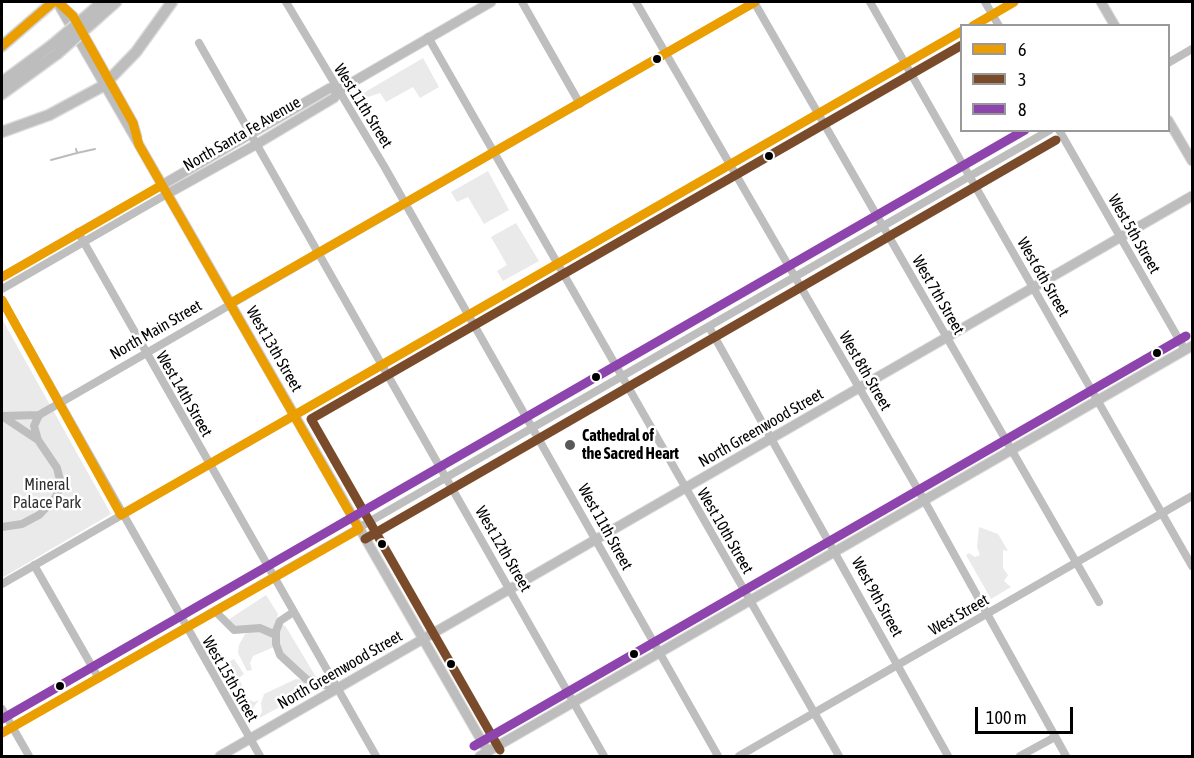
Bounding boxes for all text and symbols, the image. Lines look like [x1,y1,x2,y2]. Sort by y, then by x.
legend [960,24,1170,132]
text: 6 [1018,39,1026,60]
unlabelled marker [651,53,663,65]
street label: West 11th Street [330,60,396,152]
text: 3 [1018,69,1026,90]
street label: North Santa Fe Avenue [180,93,304,175]
text: 8 [1018,99,1026,120]
unlabelled marker [763,150,775,162]
street label: West 5th Street [1104,191,1164,277]
street label: West 6th Street [1013,234,1073,320]
street label: West 7th Street [908,252,968,338]
street label: North Main Street [107,296,205,364]
street label: West 13th Street [242,303,306,395]
street label: West 8th Street [835,328,895,414]
unlabelled marker [1151,347,1163,359]
street label: West 14th Street [152,348,216,440]
unlabelled marker [590,371,602,383]
street label: North Greenwood Street [695,384,827,472]
place label: Cathedral of the Sacred Heart [582,426,679,464]
marker: Cathedral of the Sacred Heart [563,438,577,452]
park label: Mineral Palace Park [13,475,81,513]
street label: West 11th Street [573,481,637,573]
street label: West 10th Street [693,485,757,577]
street label: West 12th Street [471,503,535,595]
unlabelled marker [376,538,388,550]
street label: West 9th Street [847,554,907,640]
street label: West Street [926,590,992,640]
street label: North Greenwood Street [274,626,406,714]
street label: West 15th Street [198,633,262,725]
unlabelled marker [628,648,640,660]
unlabelled marker [445,658,457,670]
unlabelled marker [54,680,66,692]
scale bar [978,695,1076,733]
text: 100 m [986,707,1027,728]

